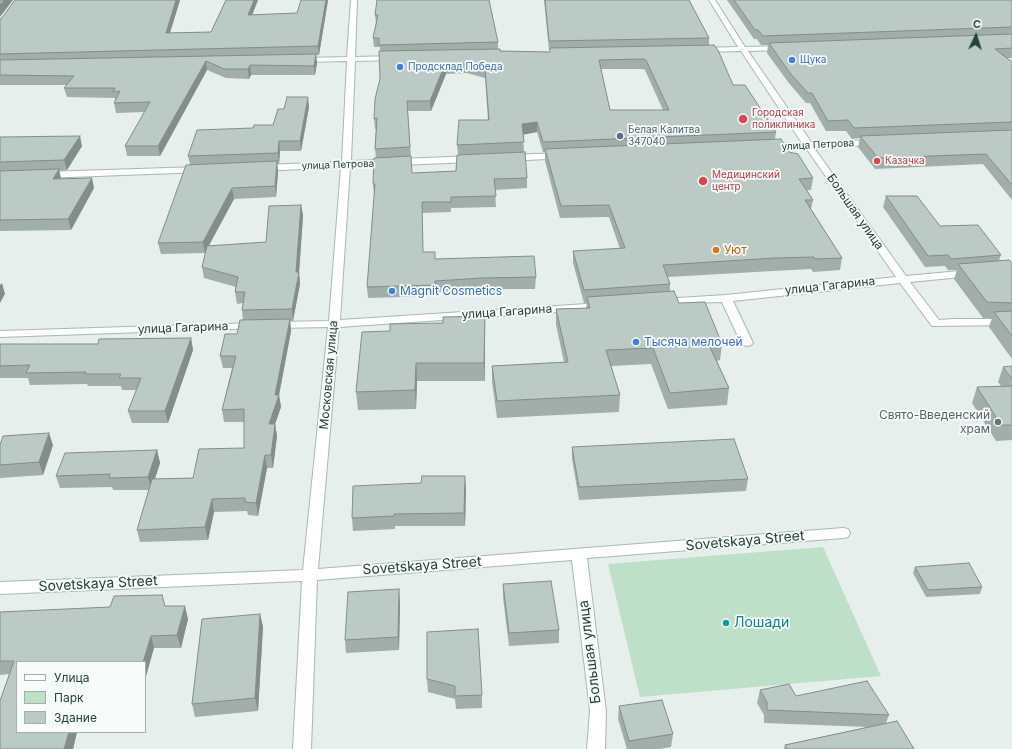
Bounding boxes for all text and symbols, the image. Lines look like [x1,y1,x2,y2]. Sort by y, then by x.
north arrow [956,16,996,56]
text: С [972,17,981,31]
place label: Щука [800,54,826,66]
marker: Щука [787,55,797,65]
place label: Продсклад Победа [408,61,502,73]
marker: Продсклад Победа [395,62,405,72]
place label: Городская поликлиника [752,107,815,130]
marker: Городская поликлиника [737,113,749,125]
place label: Белая Калитва 347040 [628,124,700,148]
marker: Белая Калитва 347040 [615,131,625,141]
street label: улица Петрова [781,137,855,153]
place label: Казачка [885,155,925,167]
marker: Казачка [872,156,882,166]
street label: улица Петрова [301,158,375,172]
place label: Медицинский центр [712,169,780,192]
street label: Большая улица [823,171,887,253]
marker: Медицинский центр [697,175,709,187]
place label: Уют [724,243,747,257]
marker: Уют [711,245,721,255]
street label: улица Гагарина [784,274,876,298]
place label: Magnit Cosmetics [400,284,502,298]
marker: Magnit Cosmetics [387,286,397,296]
street label: улица Гагарина [461,302,553,322]
street label: улица Гагарина [138,319,228,337]
street label: Московская улица [317,320,341,430]
place label: Тысяча мелочей [644,335,743,349]
marker: Тысяча мелочей [631,337,641,347]
place label: Свято-Введенский храм [879,408,990,436]
marker: Свято-Введенский храм [993,417,1003,427]
street label: Sovetskaya Street [685,527,805,555]
street label: Sovetskaya Street [362,553,482,579]
street label: Sovetskaya Street [38,572,158,596]
street label: Большая улица [575,599,605,705]
place label: Лошади [734,615,789,631]
marker: Лошади [721,618,731,628]
legend [16,661,146,733]
text: Улица [54,670,89,685]
text: Парк [54,690,84,705]
text: Здание [54,710,97,725]

